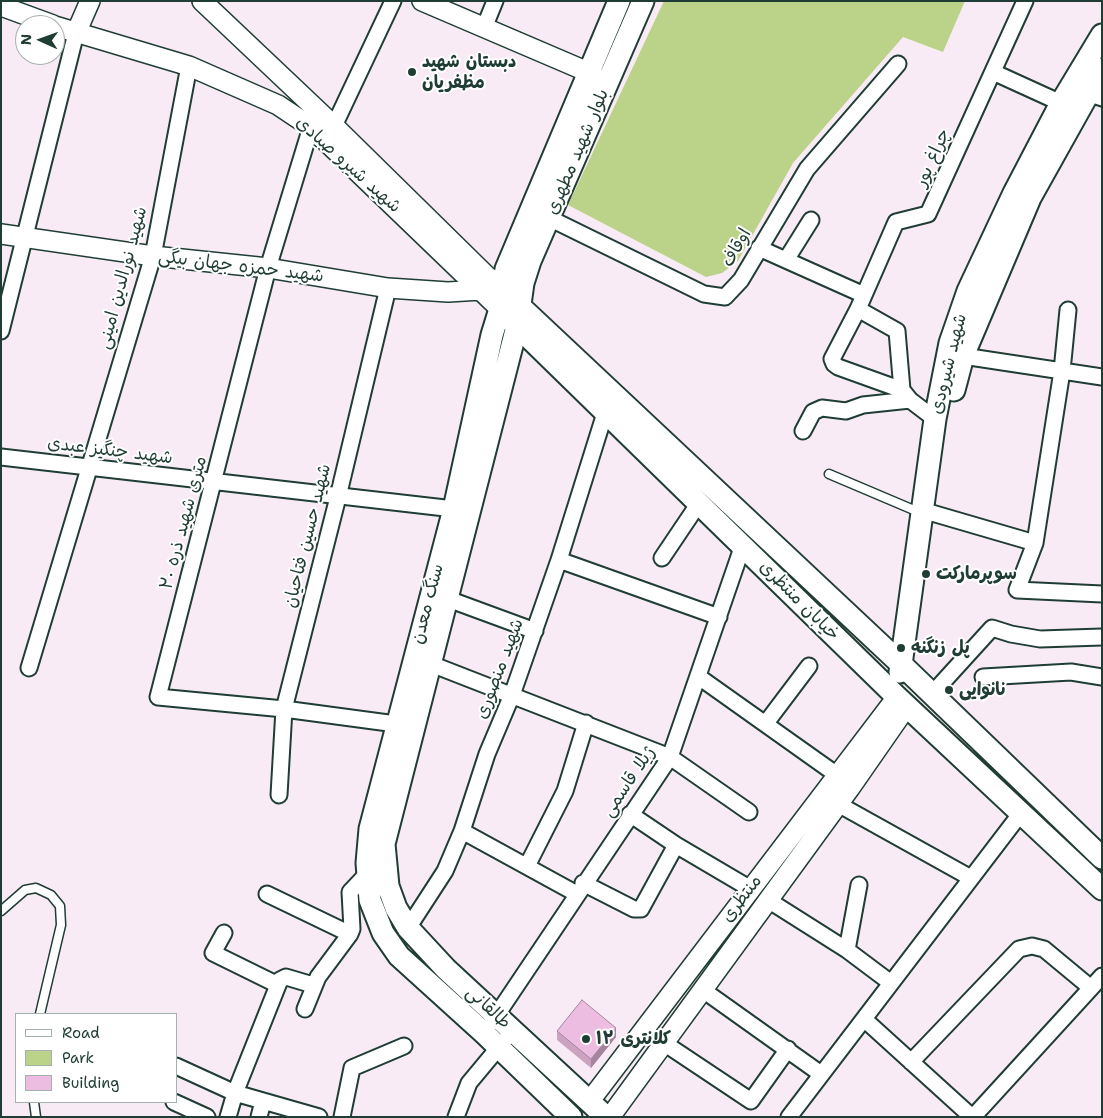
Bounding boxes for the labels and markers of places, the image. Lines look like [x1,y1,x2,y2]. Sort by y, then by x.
place label: دبستان شهید مظفریان [422,51,516,94]
marker: دبستان شهید مظفریان [406,66,418,78]
place label: سوپرمارکت [936,563,1017,585]
marker: سوپرمارکت [920,568,932,580]
place label: پل زنگنه [911,637,970,659]
marker: پل زنگنه [895,642,907,654]
place label: نانوایی [959,679,1007,701]
marker: نانوایی [943,684,955,696]
place label: کلانتری ۱۲ [596,1028,671,1050]
marker: کلانتری ۱۲ [580,1033,592,1045]

